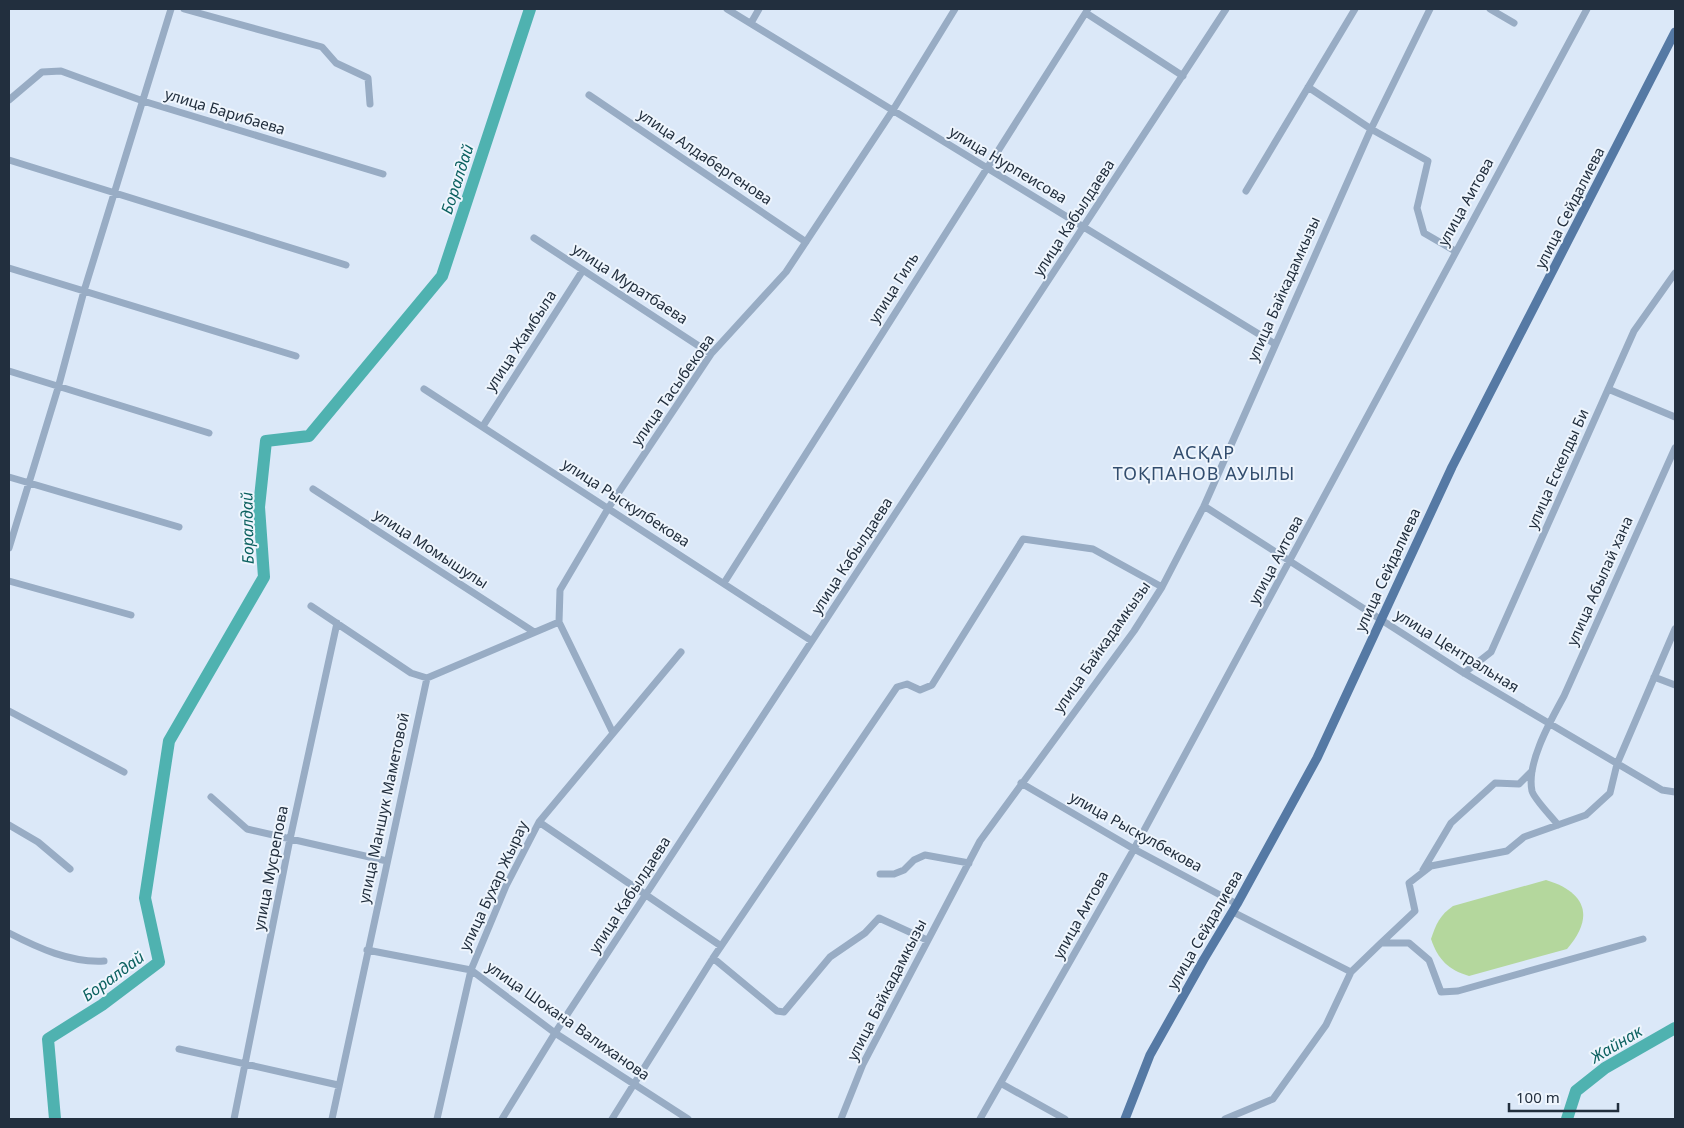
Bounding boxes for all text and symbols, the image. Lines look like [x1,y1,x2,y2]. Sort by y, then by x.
street label: улица Барибаева [163,83,288,139]
street label: улица Алдабергенова [634,104,777,209]
street label: улица Нурпеисова [946,121,1071,207]
water label: Боралдай [435,141,479,217]
street label: улица Сейдалиева [1530,143,1608,272]
street label: улица Аитова [1433,154,1498,249]
street label: улица Кабылдаева [1028,155,1118,280]
street label: улица Байкадамкызы [1242,213,1324,364]
street label: улица Муратбаева [569,238,692,328]
street label: улица Гиль [863,248,923,327]
street label: улица Жамбыла [480,286,560,395]
street label: улица Тасыбекова [626,330,718,449]
street label: улица Ескелды Би [1522,405,1593,532]
district label: АСҚАР ТОҚПАНОВ АУЫЛЫ [1113,440,1295,485]
street label: улица Рыскулбекова [559,453,694,551]
water label: Боралдай [235,492,259,564]
street label: улица Кабылдаева [806,493,896,618]
street label: улица Момышулы [371,504,492,593]
street label: улица Сейдалиева [1350,505,1425,635]
street label: улица Аитова [1243,512,1307,607]
street label: улица Абылай хана [1561,513,1637,649]
street label: улица Байкадамкызы [1048,577,1154,716]
street label: улица Центральная [1392,604,1523,696]
street label: улица Маншук Маметовой [353,711,413,905]
street label: улица Рыскулбекова [1067,786,1206,876]
street label: улица Мусрепова [248,804,292,932]
street label: улица Бухар Жырау [454,817,532,954]
street label: улица Кабылдаева [584,832,674,957]
street label: улица Сейдалиева [1162,866,1246,993]
street label: улица Аитова [1048,867,1113,962]
street label: улица Байкадамкызы [842,915,931,1064]
water label: Боралдай [77,946,149,1006]
street label: улица Шокана Валиханова [483,956,654,1084]
water label: Жайнак [1585,1019,1647,1069]
scale bar [1509,1080,1618,1112]
text: 100 m [1516,1087,1560,1107]

